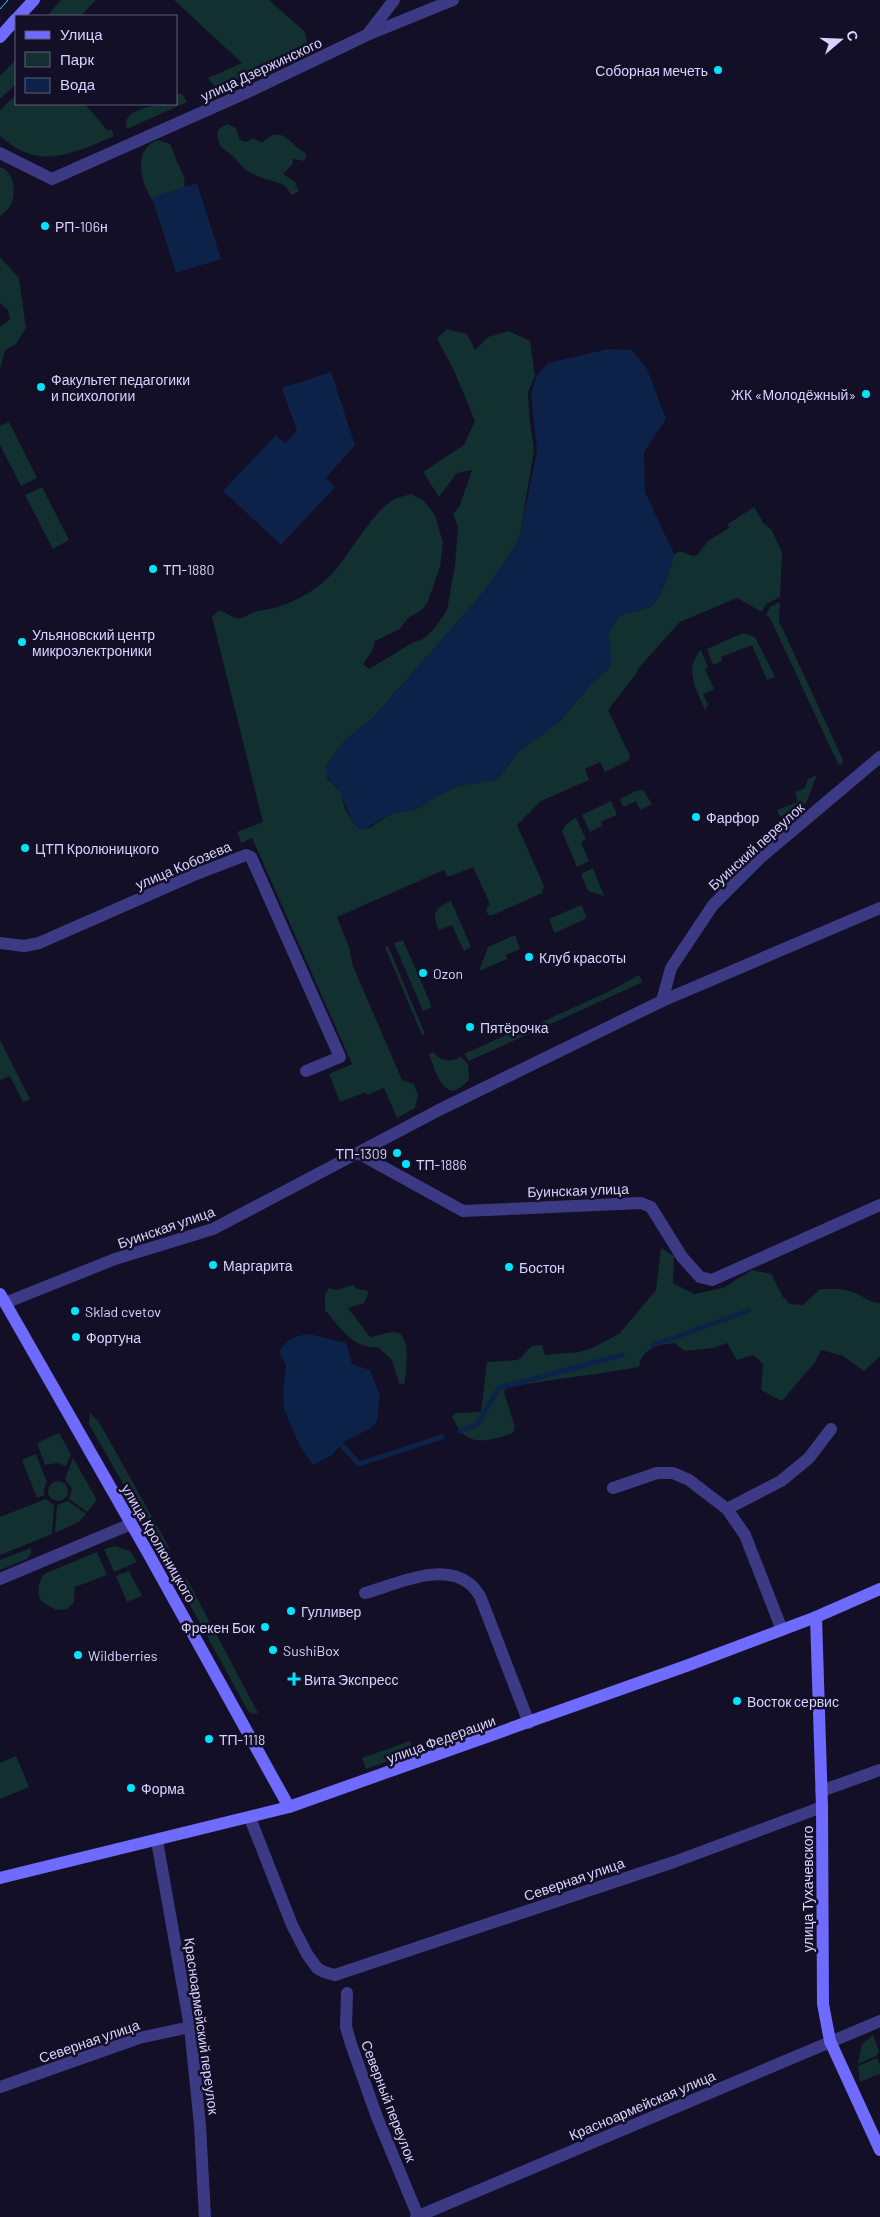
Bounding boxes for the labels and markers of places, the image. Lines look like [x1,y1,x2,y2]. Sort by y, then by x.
place label: Соборная мечеть [595,62,708,79]
marker: Соборная мечеть [712,64,724,76]
place label: РП-106н [55,218,108,235]
marker: РП-106н [39,220,51,232]
place label: Факультет педагогики и психологии [51,371,190,404]
marker: Факультет педагогики и психологии [35,381,47,393]
place label: ЖК «Молодёжный» [731,386,856,403]
marker: ЖК «Молодёжный» [860,388,872,400]
place label: ТП-1880 [163,561,215,578]
marker: ТП-1880 [147,563,159,575]
place label: Ульяновский центр микроэлектроники [32,626,155,659]
marker: Ульяновский центр микроэлектроники [16,636,28,648]
place label: Фарфор [706,809,760,826]
marker: Фарфор [690,811,702,823]
place label: ЦТП Кролюницкого [35,840,159,857]
marker: ЦТП Кролюницкого [19,842,31,854]
place label: Клуб красоты [539,949,626,966]
marker: Клуб красоты [523,951,535,963]
place label: Ozon [433,965,463,982]
marker: Ozon [417,967,429,979]
place label: Пятёрочка [480,1019,549,1036]
marker: Пятёрочка [464,1021,476,1033]
place label: ТП-1309 [336,1145,387,1162]
marker: ТП-1309 [391,1147,403,1159]
place label: ТП-1886 [416,1156,467,1173]
marker: ТП-1886 [400,1158,412,1170]
place label: Маргарита [223,1257,293,1274]
marker: Маргарита [207,1259,219,1271]
place label: Бостон [519,1259,565,1276]
marker: Бостон [503,1261,515,1273]
place label: Sklad cvetov [85,1303,161,1320]
marker: Sklad cvetov [69,1305,81,1317]
place label: Фортуна [86,1329,141,1346]
marker: Фортуна [70,1331,82,1343]
place label: Гулливер [301,1603,362,1620]
marker: Гулливер [285,1605,297,1617]
place label: Фрекен Бок [181,1619,256,1636]
marker: Фрекен Бок [259,1621,271,1633]
place label: SushiBox [283,1642,340,1659]
marker: SushiBox [267,1644,279,1656]
place label: Wildberries [88,1647,158,1664]
marker: Wildberries [72,1649,84,1661]
place label: Вита Экспресс [304,1671,399,1688]
marker: Вита Экспресс [288,1673,300,1685]
place label: Восток сервис [747,1693,839,1710]
marker: Восток сервис [731,1695,743,1707]
place label: ТП-1118 [219,1731,265,1748]
marker: ТП-1118 [203,1733,215,1745]
place label: Форма [141,1780,185,1797]
marker: Форма [125,1782,137,1794]

